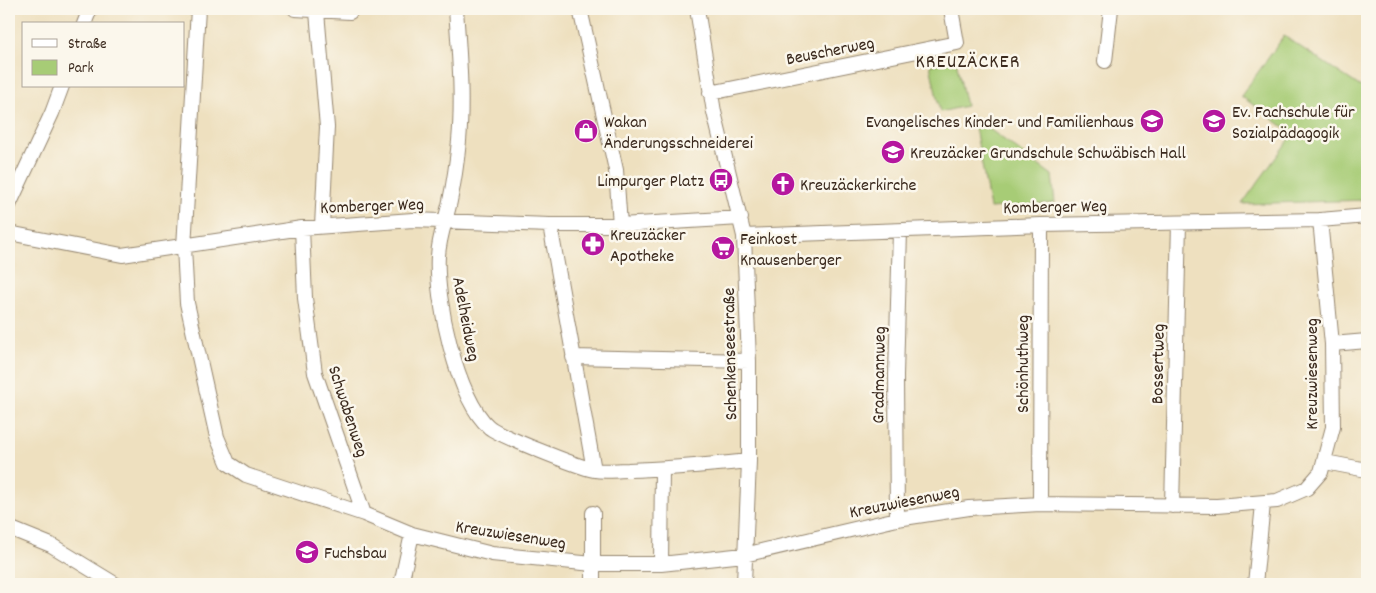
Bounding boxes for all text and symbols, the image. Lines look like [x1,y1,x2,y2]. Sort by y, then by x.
legend [22,22,185,88]
street label: Beuscherweg [784,32,877,73]
text: Straße [68,34,107,56]
district label: KREUZÄCKER [916,49,1020,77]
text: Park [68,58,94,80]
place label: Ev. Fachschule für Sozialpädagogik [1232,101,1355,147]
school or university icon: Evangelisches Kinder- und Familienhaus [1139,108,1165,134]
school or university icon: Ev. Fachschule für Sozialpädagogik [1201,108,1227,134]
place label: Wakan Änderungsschneiderei [604,111,753,157]
place label: Evangelisches Kinder- und Familienhaus [866,111,1134,136]
shop icon: Wakan Änderungsschneiderei [573,118,599,144]
school or university icon: Kreuzäcker Grundschule Schwäbisch Hall [880,139,906,165]
place label: Kreuzäcker Grundschule Schwäbisch Hall [910,142,1186,167]
bus stop icon: Limpurger Platz [708,167,734,193]
place label: Limpurger Platz [597,170,704,195]
church icon: Kreuzäckerkirche [770,171,796,197]
place label: Kreuzäckerkirche [800,174,917,199]
street label: Komberger Weg [320,193,425,222]
street label: Komberger Weg [1003,195,1107,222]
place label: Kreuzäcker Apotheke [610,224,686,270]
place label: Feinkost Knausenberger [740,228,842,274]
pharmacy icon: Kreuzäcker Apotheke [580,231,606,257]
supermarket icon: Feinkost Knausenberger [710,235,736,261]
street label: Adelheidweg [444,275,485,364]
street label: Schenkenseestraße [718,287,745,420]
street label: Schönhuthweg [1012,315,1037,413]
street label: Kreuzwiesenweg [1301,318,1326,430]
street label: Bossertweg [1146,324,1173,404]
street label: Gradmannweg [867,326,894,424]
street label: Schwabenweg [320,363,373,461]
street label: Kreuzwiesenweg [847,481,962,526]
street label: Kreuzwiesenweg [454,515,568,558]
school or university icon: Fuchsbau [294,539,320,565]
place label: Fuchsbau [324,542,387,567]

